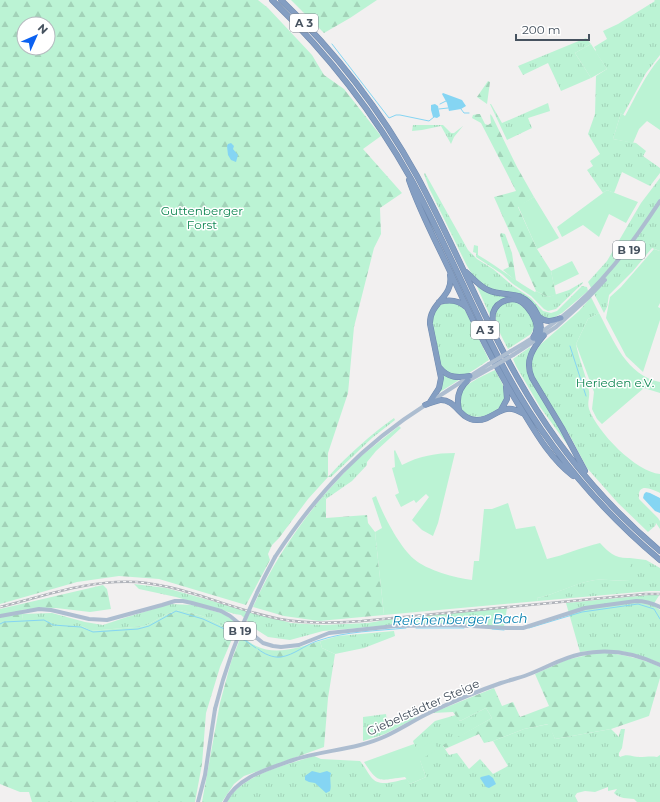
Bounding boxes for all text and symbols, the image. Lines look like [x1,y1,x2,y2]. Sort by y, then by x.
road number: A 3 [290,14,318,32]
north arrow [16,16,56,56]
scale bar [516,16,589,42]
text: N [35,21,51,37]
text: 200 m [522,22,561,37]
park label: Guttenberger Forst [161,203,243,232]
road number: B 19 [613,241,645,259]
road number: A 3 [471,321,499,339]
park label: Herieden e.V. [576,375,654,390]
water label: Reichenberger Bach [392,610,528,628]
road number: B 19 [224,622,256,640]
street label: Giebelstädter Steige [364,675,482,739]

